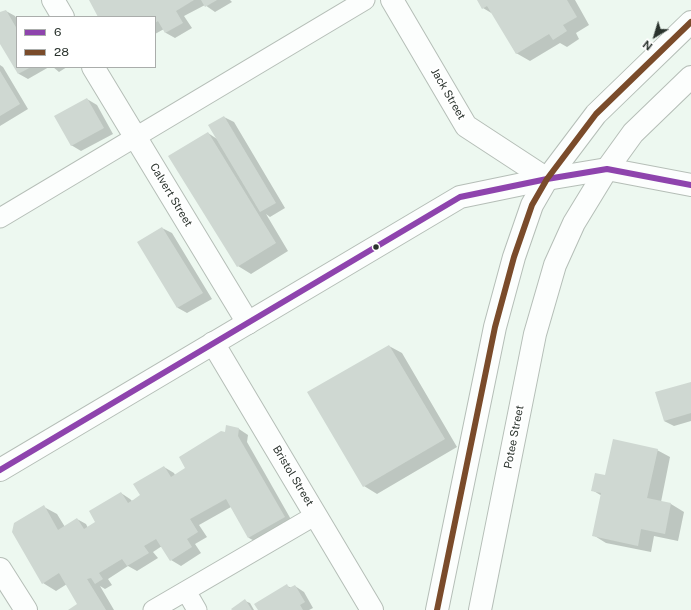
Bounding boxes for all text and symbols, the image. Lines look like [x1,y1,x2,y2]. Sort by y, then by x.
legend [16,16,156,68]
north arrow [635,16,675,56]
text: 6 [54,25,61,39]
text: N [641,38,655,53]
text: 28 [54,45,69,59]
street label: Jack Street [428,66,468,122]
street label: Calvert Street [147,161,195,229]
unlabelled marker [371,242,381,252]
street label: Potee Street [501,404,527,470]
street label: Bristol Street [270,443,316,509]

